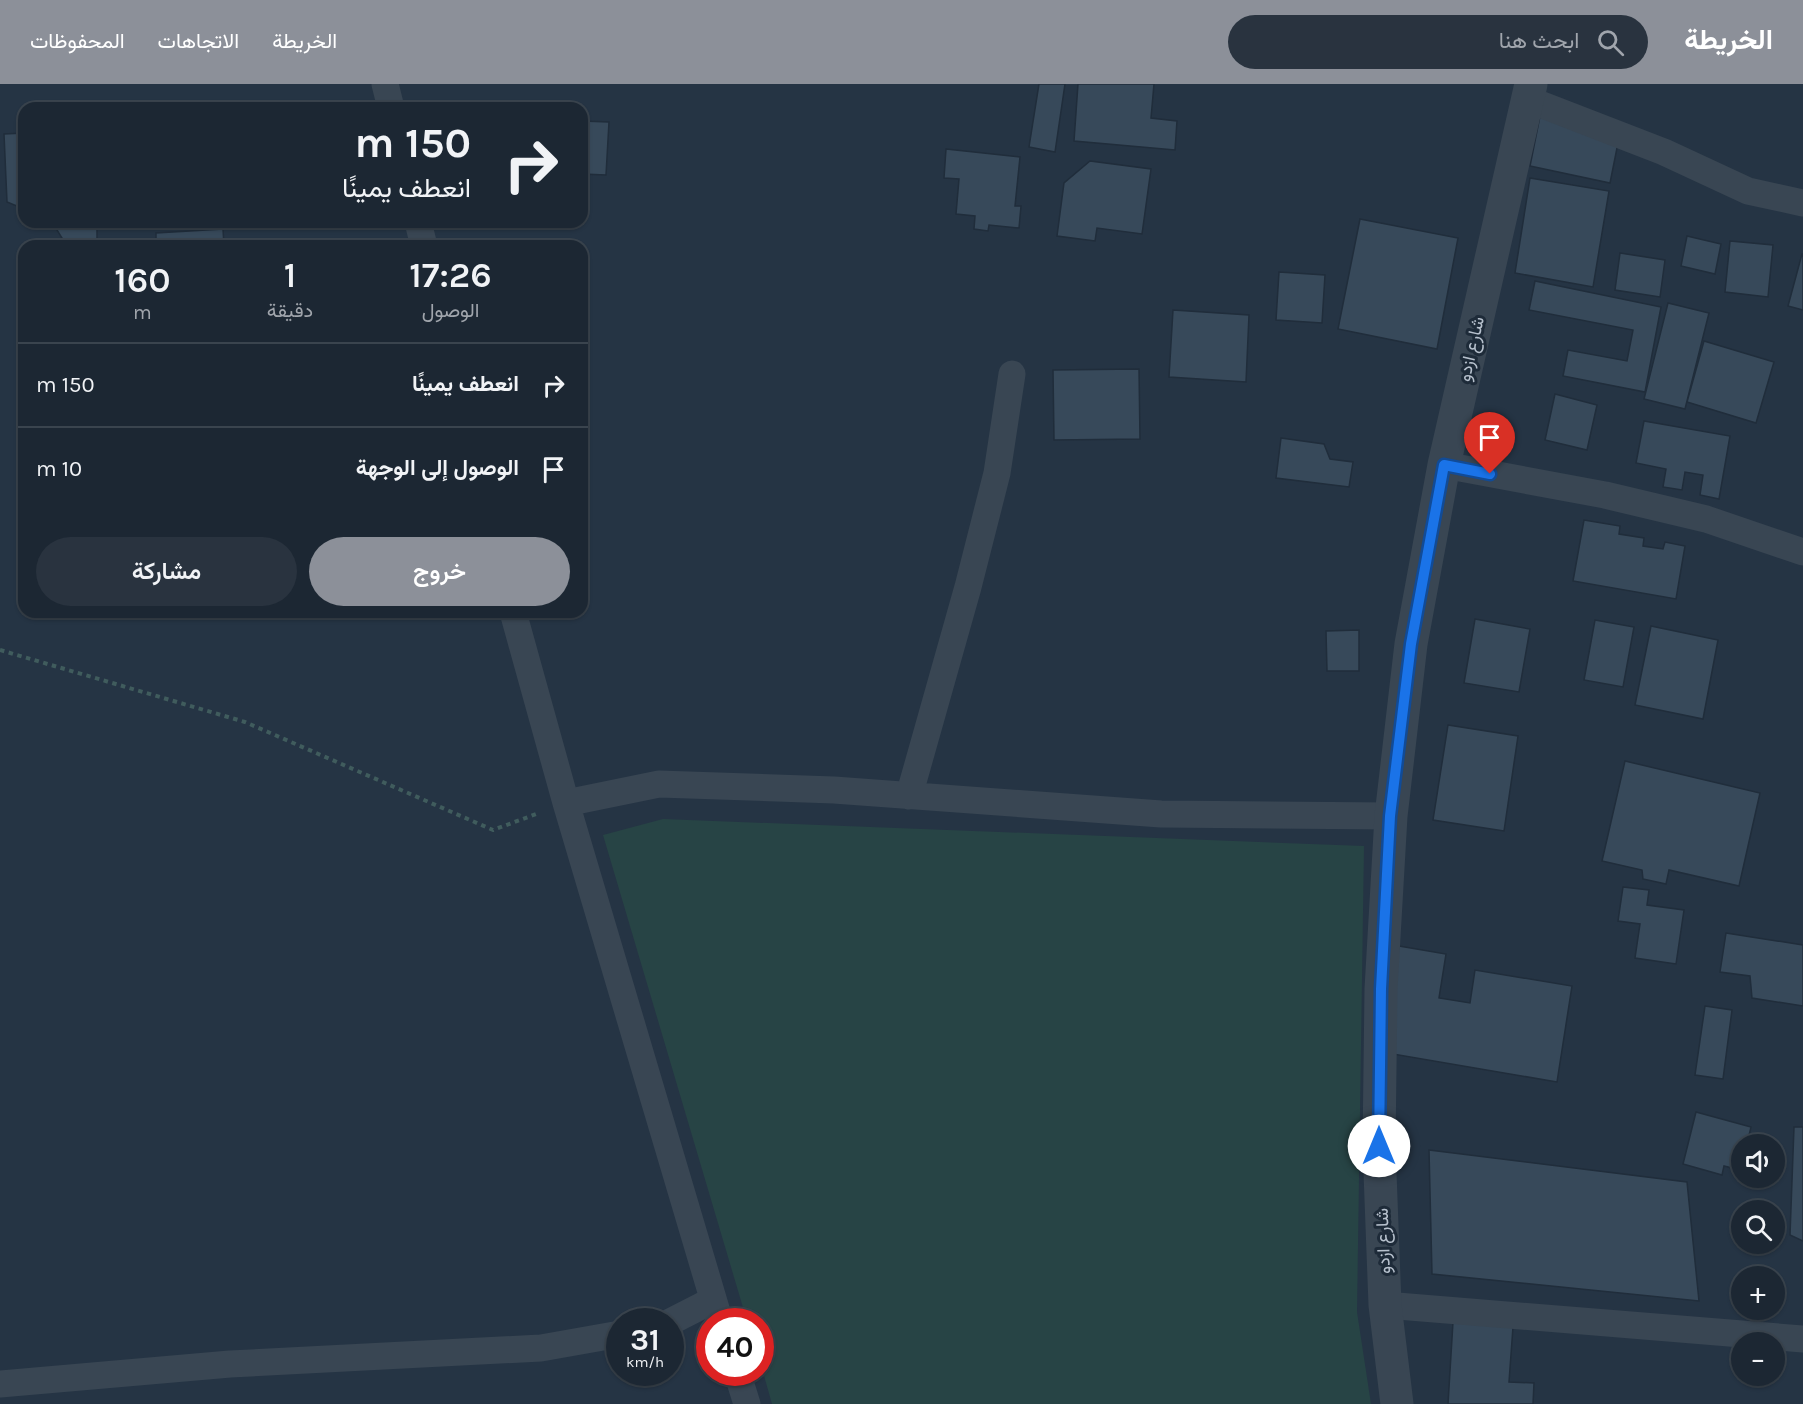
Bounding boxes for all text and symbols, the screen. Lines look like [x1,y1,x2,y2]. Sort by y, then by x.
search box [1228,15,1648,69]
text: الخريطة [1684,23,1773,56]
icon: search [1594,26,1627,59]
text: ابحث هنا [1499,28,1579,54]
text: المحفوظات [30,29,125,53]
text: الاتجاهات [158,29,239,53]
text: الخريطة [272,29,337,53]
text: 150 m [355,118,471,168]
icon: right [492,126,570,204]
text: انعطف يمينًا [342,172,471,204]
text: 1 [284,254,296,296]
text: 17:26 [409,254,492,296]
text: 160 [114,259,171,301]
text: دقيقة [267,299,313,322]
text: الوصول [422,299,479,322]
text: m [133,301,152,324]
street label: شارع ازدو [1453,314,1490,384]
icon: right [537,369,570,402]
text: انعطف يمينًا [412,371,519,397]
text: 150 m [36,372,95,398]
pin [1464,412,1515,474]
icon: arrive [1473,421,1506,454]
icon: arrive [537,453,570,486]
text: الوصول إلى الوجهة [356,455,519,481]
text: 10 m [36,456,82,482]
button: مشاركة [36,537,297,606]
button: خروج [309,537,570,606]
position arrow [1347,1114,1411,1178]
map controls [1731,1134,1785,1386]
button: sound [1731,1134,1785,1188]
button: search [1731,1200,1785,1254]
street label: شارع ازدو [1371,1208,1396,1274]
button: + [1731,1266,1785,1320]
speed limit sign: 40 [696,1308,774,1386]
text: 31 [630,1322,660,1358]
button: − [1731,1332,1785,1386]
text: km/h [626,1353,664,1371]

